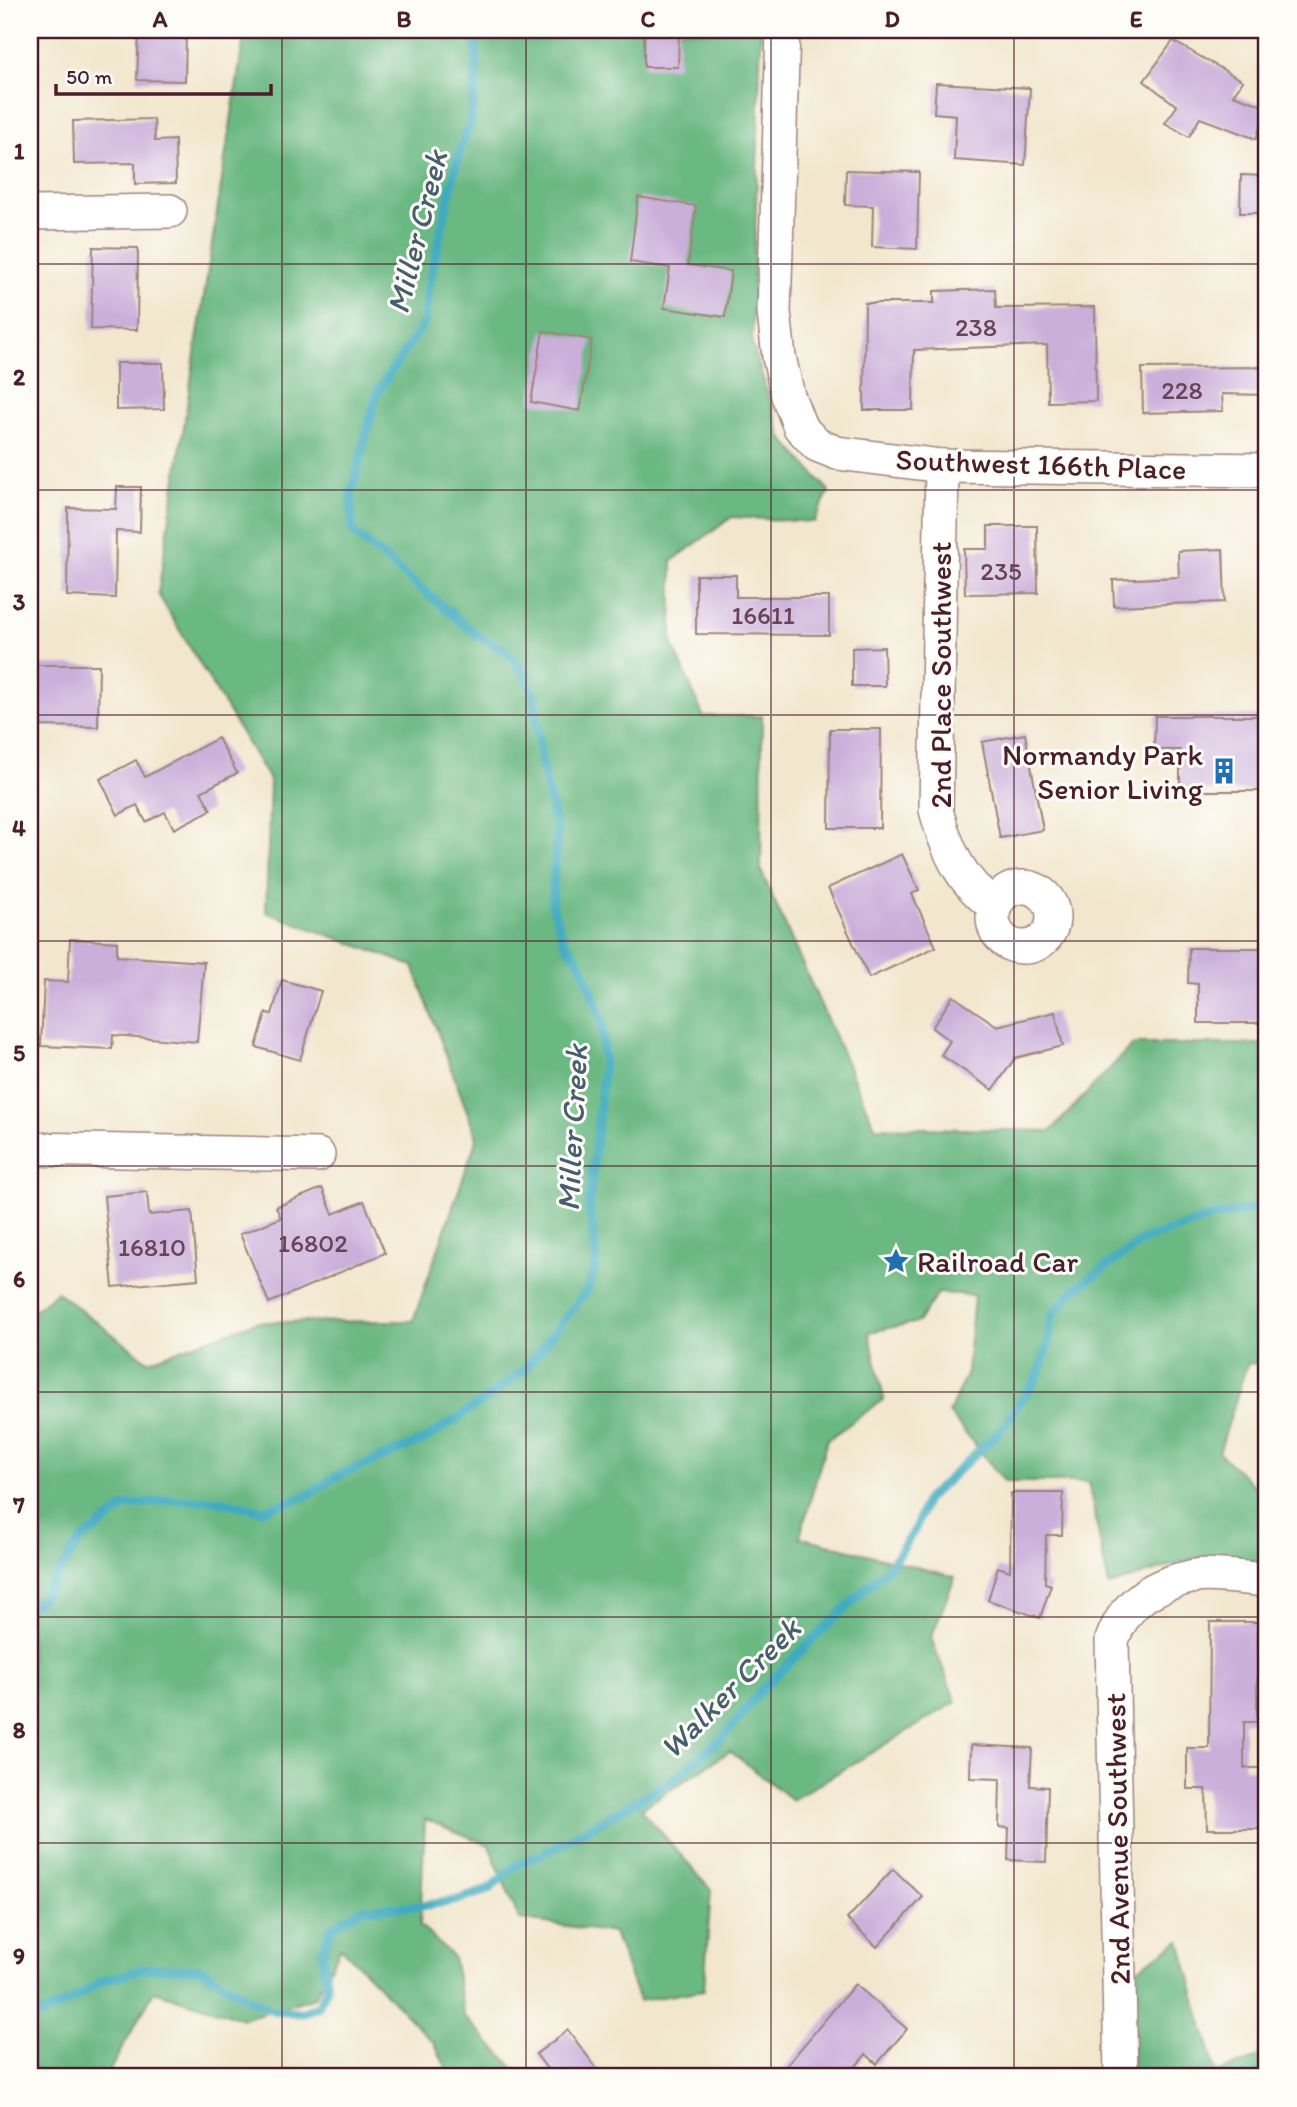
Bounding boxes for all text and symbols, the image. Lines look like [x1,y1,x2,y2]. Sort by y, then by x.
text: A [152,5,168,33]
text: B [397,5,412,33]
text: C [641,5,656,33]
text: D [884,5,900,33]
text: E [1130,5,1143,33]
scale bar [56,52,271,96]
text: 50 m [66,64,113,89]
text: 1 [14,137,25,165]
water label: Miller Creek [378,145,456,317]
house number: 238 [955,311,997,343]
text: 2 [13,363,26,391]
house number: 228 [1161,374,1203,406]
street label: Southwest 166th Place [895,440,1187,488]
street label: 2nd Place Southwest [922,541,959,809]
house number: 235 [980,555,1022,587]
text: 3 [13,588,26,616]
house number: 16611 [731,599,795,631]
place label: Normandy Park Senior Living [1002,736,1204,807]
building icon: Normandy Park Senior Living [1209,756,1239,786]
text: 4 [12,814,26,842]
text: 5 [13,1039,25,1067]
water label: Miller Creek [549,1042,595,1212]
house number: 16802 [278,1227,348,1259]
house number: 16810 [118,1231,186,1263]
place label: Railroad Car [917,1243,1078,1280]
place icon: Railroad Car [881,1246,911,1276]
text: 6 [13,1265,25,1293]
text: 7 [12,1491,25,1519]
water label: Walker Creek [652,1609,809,1766]
street label: 2nd Avenue Southwest [1096,1693,1138,1985]
text: 8 [13,1716,26,1744]
text: 9 [13,1942,25,1970]

